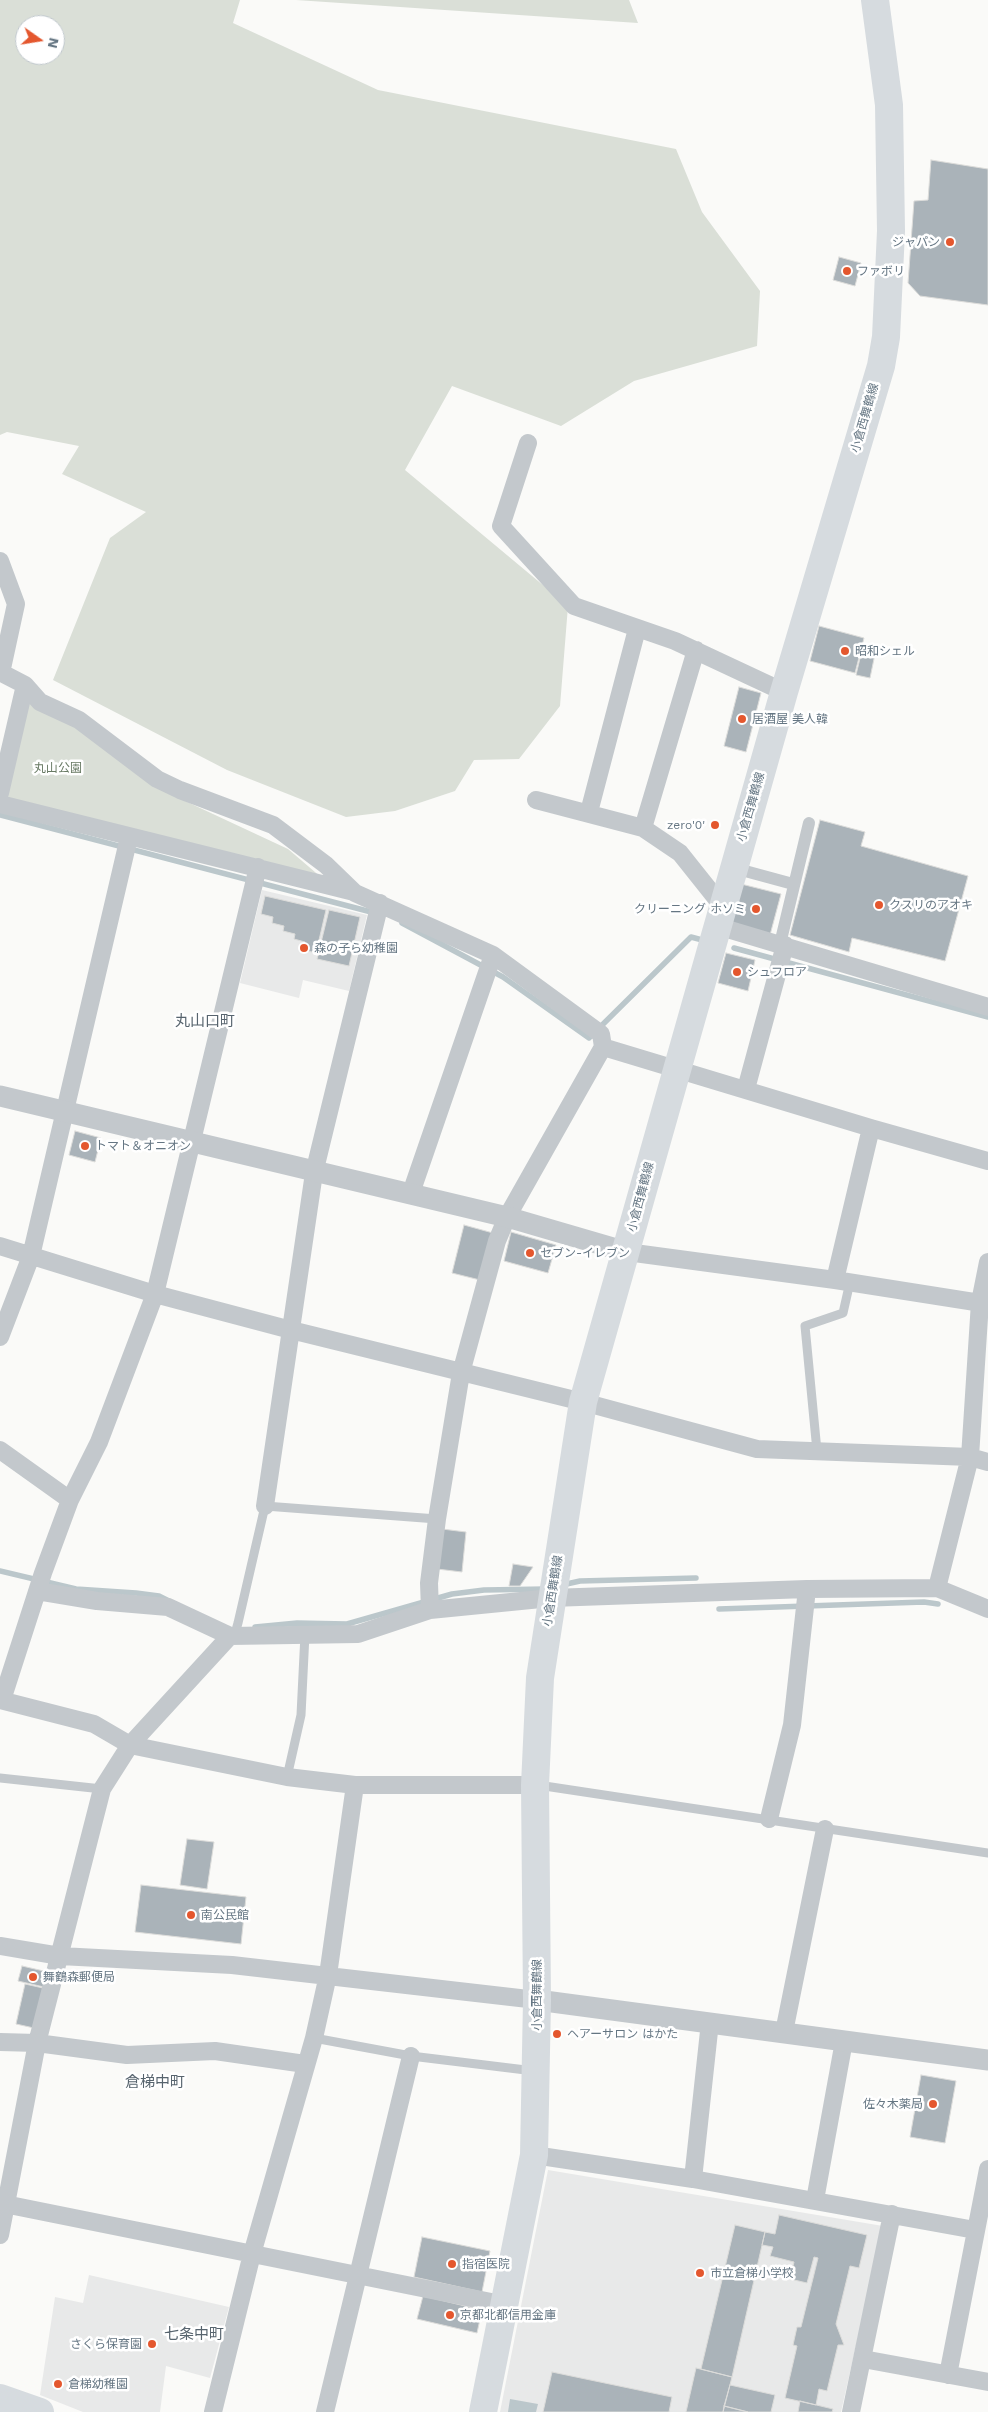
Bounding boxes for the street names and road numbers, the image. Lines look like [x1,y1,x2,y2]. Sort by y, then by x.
street label: 小倉西舞鶴線 [848,381,882,455]
street label: 小倉西舞鶴線 [734,770,768,844]
street label: 小倉西舞鶴線 [625,1160,657,1234]
street label: 小倉西舞鶴線 [540,1554,566,1628]
street label: 小倉西舞鶴線 [530,1959,544,2031]

